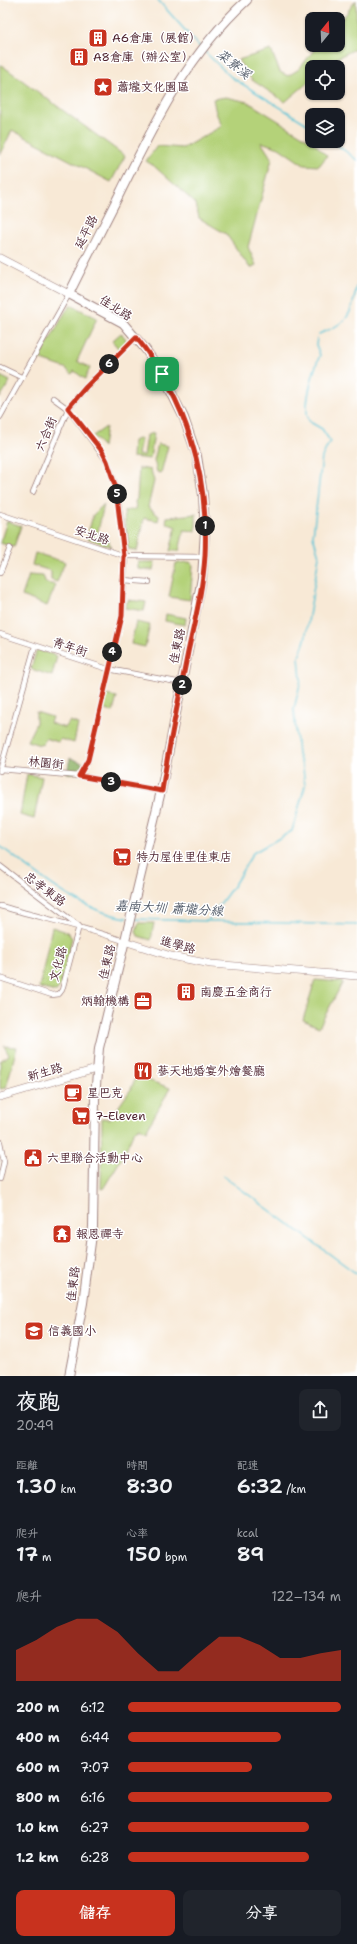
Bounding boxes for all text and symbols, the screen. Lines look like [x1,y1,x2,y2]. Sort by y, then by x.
north arrow [305,12,345,52]
map controls [305,12,345,148]
building icon: A6倉庫（展館） [87,27,109,49]
place label: A6倉庫（展館） [112,30,201,46]
water label: 菜寮溪 [213,45,255,84]
building icon: A8倉庫（辦公室） [68,46,90,68]
place label: A8倉庫（辦公室） [93,49,194,65]
button: locate [305,60,345,100]
place icon: 蕭壠文化園區 [92,76,114,98]
place label: 蕭壠文化園區 [117,79,189,95]
button: layers [305,108,345,148]
street label: 延平路 [71,212,101,252]
street label: 佳北路 [97,291,135,325]
pin: 6 [99,354,119,374]
text: 6 [105,356,113,371]
pin [145,357,179,391]
icon: arrive [151,363,173,385]
street label: 六合街 [32,414,60,454]
pin: 5 [107,484,127,504]
text: 5 [114,486,120,501]
pin: 1 [195,516,215,536]
text: 1 [202,518,208,533]
street label: 安北路 [72,522,112,548]
street label: 佳東路 [165,627,189,665]
street label: 青年街 [50,634,90,660]
pin: 4 [102,642,122,662]
text: 4 [108,644,116,659]
pin: 2 [172,675,192,695]
text: 2 [178,677,186,692]
street label: 林園街 [27,753,65,773]
pin: 3 [101,772,121,792]
text: 3 [107,774,115,789]
supermarket icon: 特力屋佳里佳東店 [111,846,133,868]
place label: 特力屋佳里佳東店 [136,849,232,865]
street label: 忠孝東路 [21,868,69,910]
water label: 嘉南大圳 蕭壠分線 [114,897,225,919]
street label: 進學路 [159,933,197,957]
street label: 佳東路 [95,943,119,981]
street label: 文化路 [46,945,70,983]
building icon: 南慶五金商行 [175,981,197,1003]
place label: 南慶五金商行 [200,984,272,1000]
office icon: 炳翰機構 [132,990,154,1012]
place label: 炳翰機構 [81,993,130,1009]
street label: 新生路 [25,1059,65,1085]
restaurant icon: 蔘天地婚宴外燴餐廳 [132,1060,154,1082]
place label: 蔘天地婚宴外燴餐廳 [157,1063,265,1079]
cafe icon: 星巴克 [62,1082,84,1104]
place label: 星巴克 [87,1085,123,1101]
supermarket icon: 7-Eleven [70,1105,92,1127]
place label: 7-Eleven [95,1108,146,1124]
public building icon: 六里聯合活動中心 [22,1147,44,1169]
place label: 六里聯合活動中心 [47,1150,143,1166]
temple icon: 報恩禪寺 [51,1223,73,1245]
place label: 報恩禪寺 [76,1226,124,1242]
street label: 佳東路 [63,1265,83,1303]
school or university icon: 信義國小 [23,1320,45,1342]
place label: 信義國小 [48,1323,96,1339]
text: 夜跑 [16,1387,60,1416]
button: share [299,1389,341,1431]
text: 20:49 [16,1417,54,1434]
text: 距離 [16,1458,38,1473]
text: 時間 [126,1458,148,1473]
text: 配速 [237,1458,259,1473]
text: 1.30 [16,1473,57,1499]
text: 8:30 [126,1473,173,1499]
text: 6:32 [237,1473,283,1499]
text: km [57,1482,76,1497]
text: /km [283,1482,306,1497]
text: 爬升 [16,1526,38,1541]
text: 心率 [126,1526,148,1541]
text: kcal [237,1526,258,1541]
text: 17 [16,1541,38,1567]
text: 150 [126,1541,161,1567]
text: 89 [237,1541,264,1567]
text: m [38,1550,52,1565]
text: bpm [161,1550,187,1565]
text: 爬升 [16,1588,42,1605]
text: 122–134 m [271,1588,341,1605]
text: 200 m [16,1699,59,1716]
text: 6:12 [80,1699,105,1716]
text: 400 m [16,1729,60,1746]
text: 6:44 [80,1729,109,1746]
text: 600 m [16,1759,60,1776]
text: 7:07 [80,1759,109,1776]
text: 800 m [16,1789,60,1806]
text: 6:16 [80,1789,105,1806]
text: 1.0 km [16,1819,58,1836]
text: 6:27 [80,1819,109,1836]
text: 1.2 km [16,1849,59,1866]
text: 6:28 [80,1849,109,1866]
button: 儲存 [16,1890,175,1936]
button: 分享 [183,1890,341,1936]

